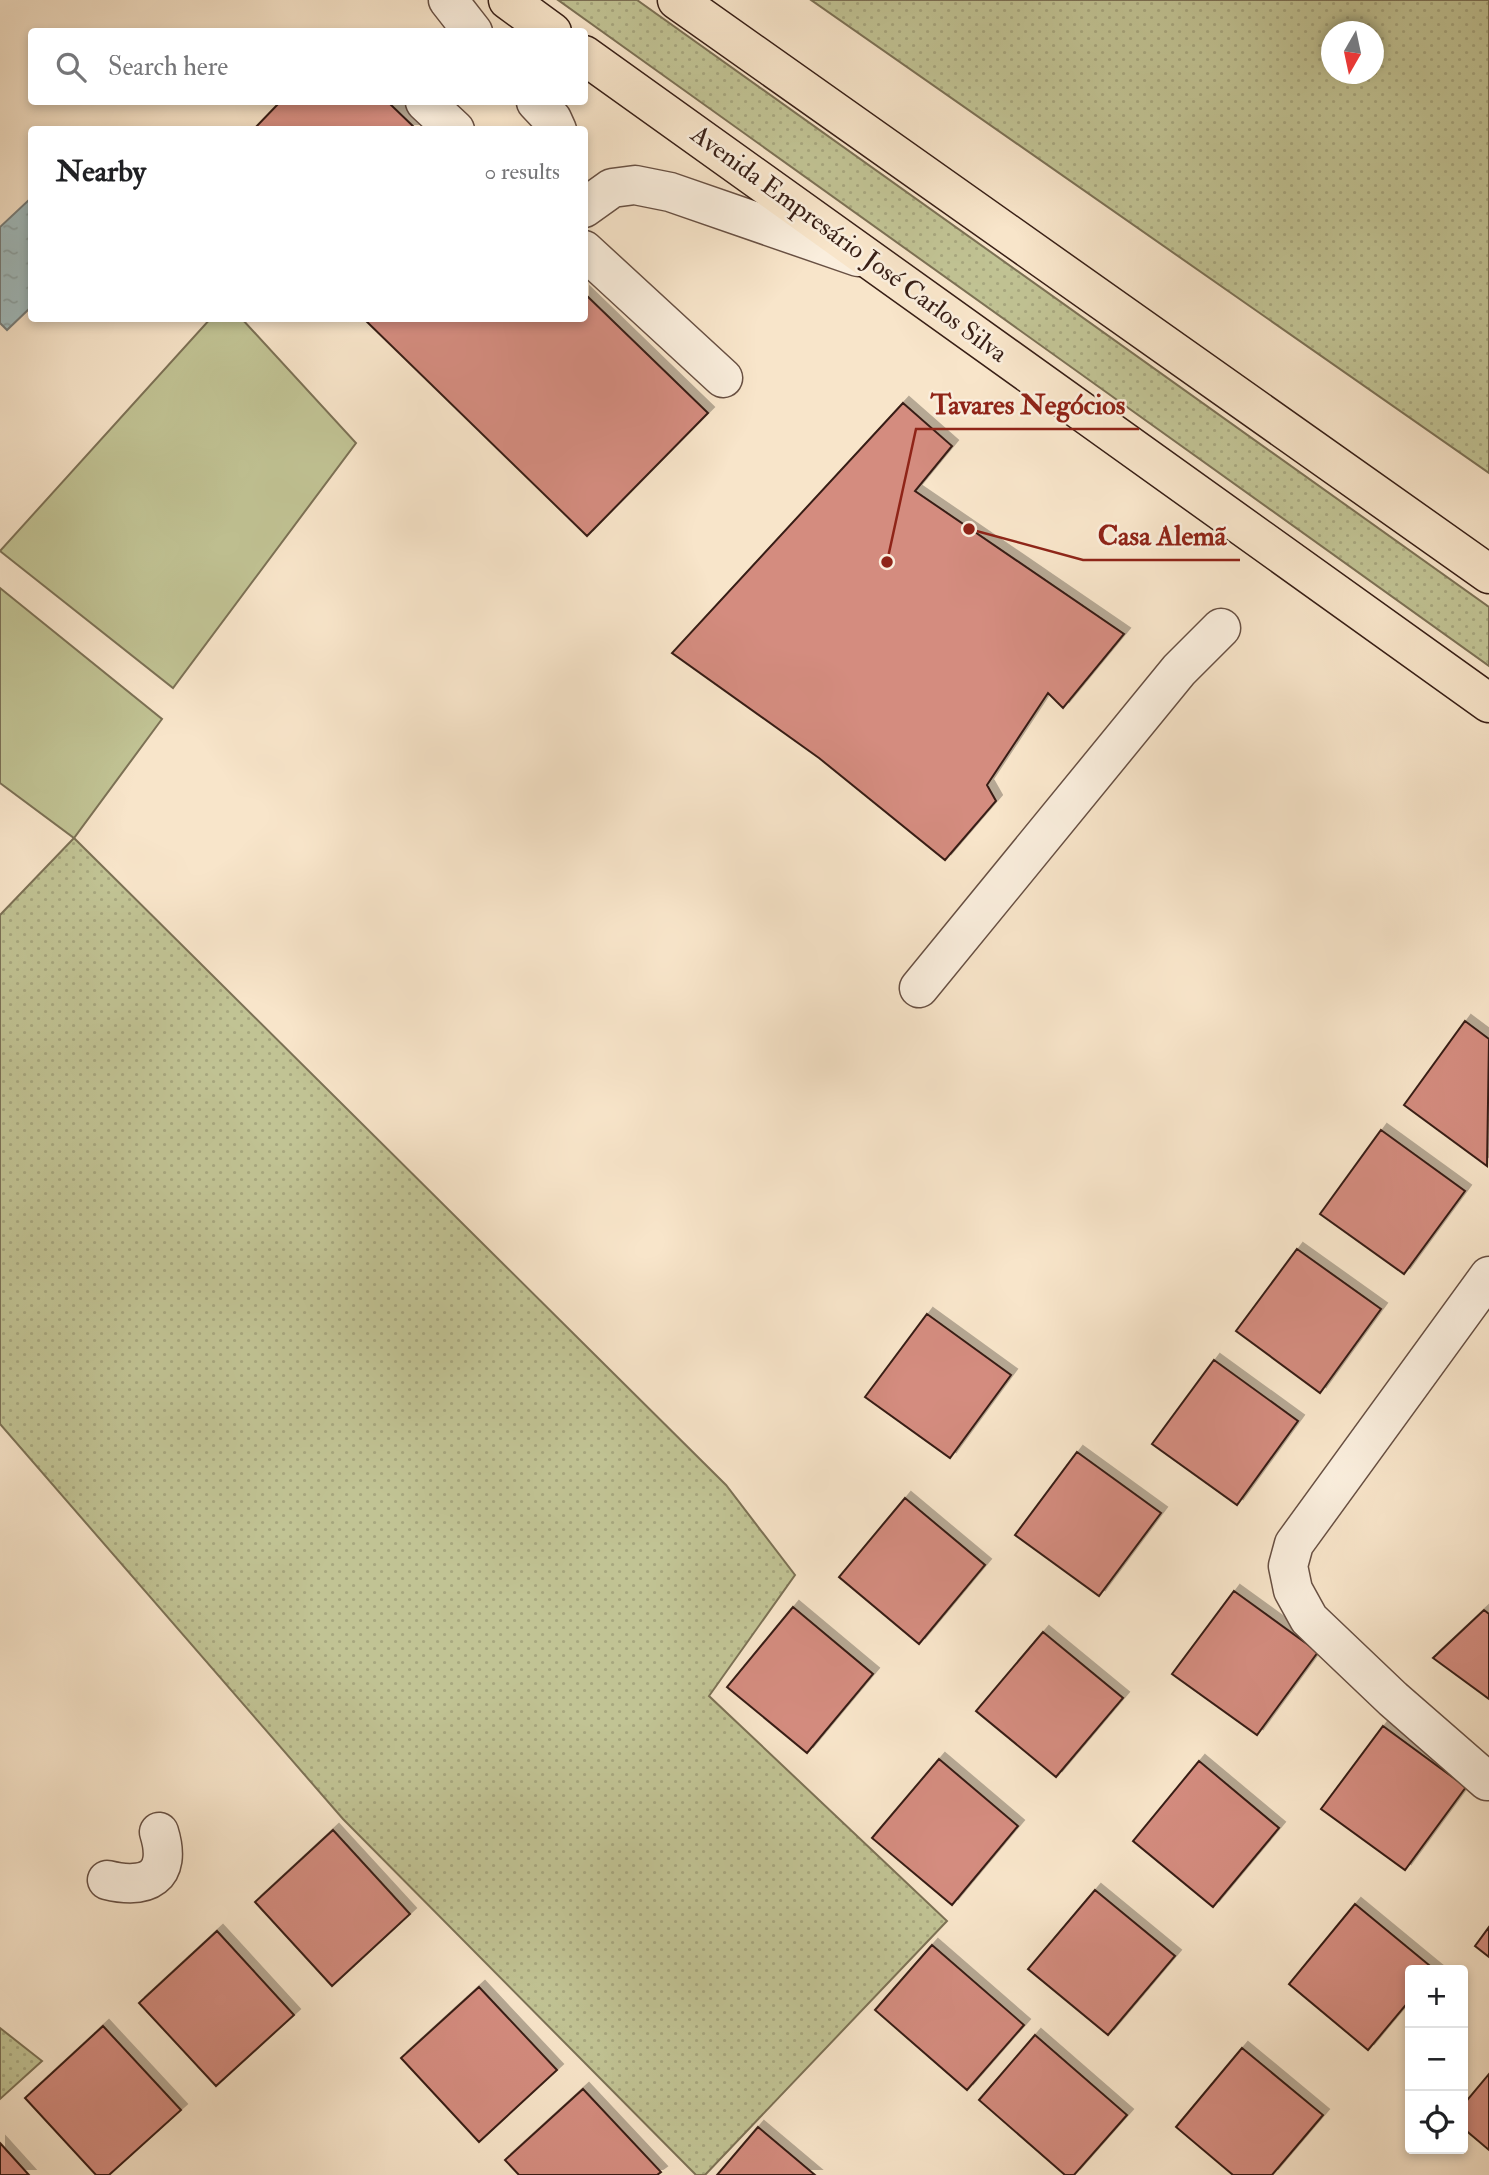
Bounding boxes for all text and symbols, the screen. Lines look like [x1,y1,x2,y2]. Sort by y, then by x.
north arrow [1321,21,1384,84]
search box [28,28,588,105]
icon: search [52,48,90,86]
text: Search here [108,51,228,83]
street label: Avenida Empresário José Carlos Silva [683,118,1014,371]
text: Nearby [56,153,146,190]
text: 0 results [484,157,560,186]
callout: Tavares Negócios [916,380,1139,429]
text: Tavares Negócios [930,388,1126,423]
callout: Casa Alemã [1083,511,1240,560]
text: Casa Alemã [1098,519,1228,554]
map controls [1405,1965,1468,2154]
button: + [1405,1965,1468,2028]
button: − [1405,2028,1468,2091]
button: locate [1405,2091,1468,2154]

